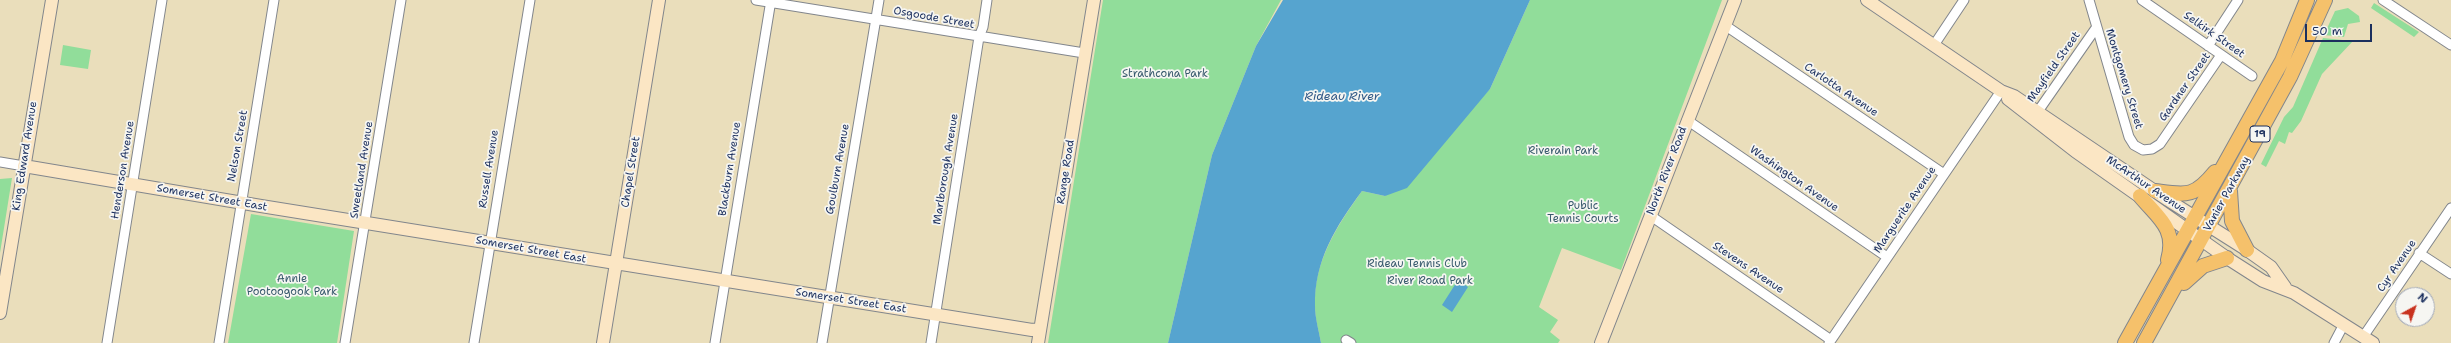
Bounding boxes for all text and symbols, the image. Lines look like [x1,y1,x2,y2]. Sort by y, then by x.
street label: Osgoode Street [892,4,976,32]
street label: Selkirk Street [2181,9,2247,61]
scale bar [2307,16,2374,42]
text: 50 m [2312,23,2342,39]
street label: Montgomery Street [2102,27,2146,131]
street label: Mayfield Street [2025,29,2083,105]
street label: Gardner Street [2156,50,2214,124]
street label: Carlotta Avenue [1801,60,1881,120]
park label: Strathcona Park [1122,67,1208,81]
water label: Rideau River [1304,90,1380,104]
street label: King Edward Avenue [10,100,40,212]
street label: Nelson Street [225,109,251,183]
street label: Marlborough Avenue [931,113,961,225]
street label: Henderson Avenue [109,120,137,220]
street label: Sweetland Avenue [348,120,376,220]
street label: Blackburn Avenue [716,121,744,217]
street label: Goulburn Avenue [824,123,852,215]
street label: North River Road [1644,125,1690,217]
road number: 19 [2250,126,2270,142]
street label: Russell Avenue [476,129,502,209]
street label: Chapel Street [619,135,643,209]
street label: Range Road [1054,139,1078,205]
street label: Washington Avenue [1747,143,1841,215]
park label: Riverain Park [1528,144,1598,158]
street label: McArthur Avenue [2103,153,2189,217]
street label: Vanier Parkway [2201,154,2253,234]
street label: Marguerite Avenue [1871,164,1939,256]
street label: Somerset Street East [156,182,268,214]
park label: Public Tennis Courts [1547,199,1619,225]
street label: Somerset Street East [475,234,587,266]
street label: Cyr Avenue [2375,237,2419,295]
street label: Stevens Avenue [1710,239,1786,297]
park label: Rideau Tennis Club [1367,257,1467,271]
park label: Annie Pootoogook Park [247,272,337,298]
park label: River Road Park [1387,274,1473,288]
street label: Somerset Street East [794,286,908,316]
north arrow [2395,287,2435,327]
text: N [2414,290,2431,307]

